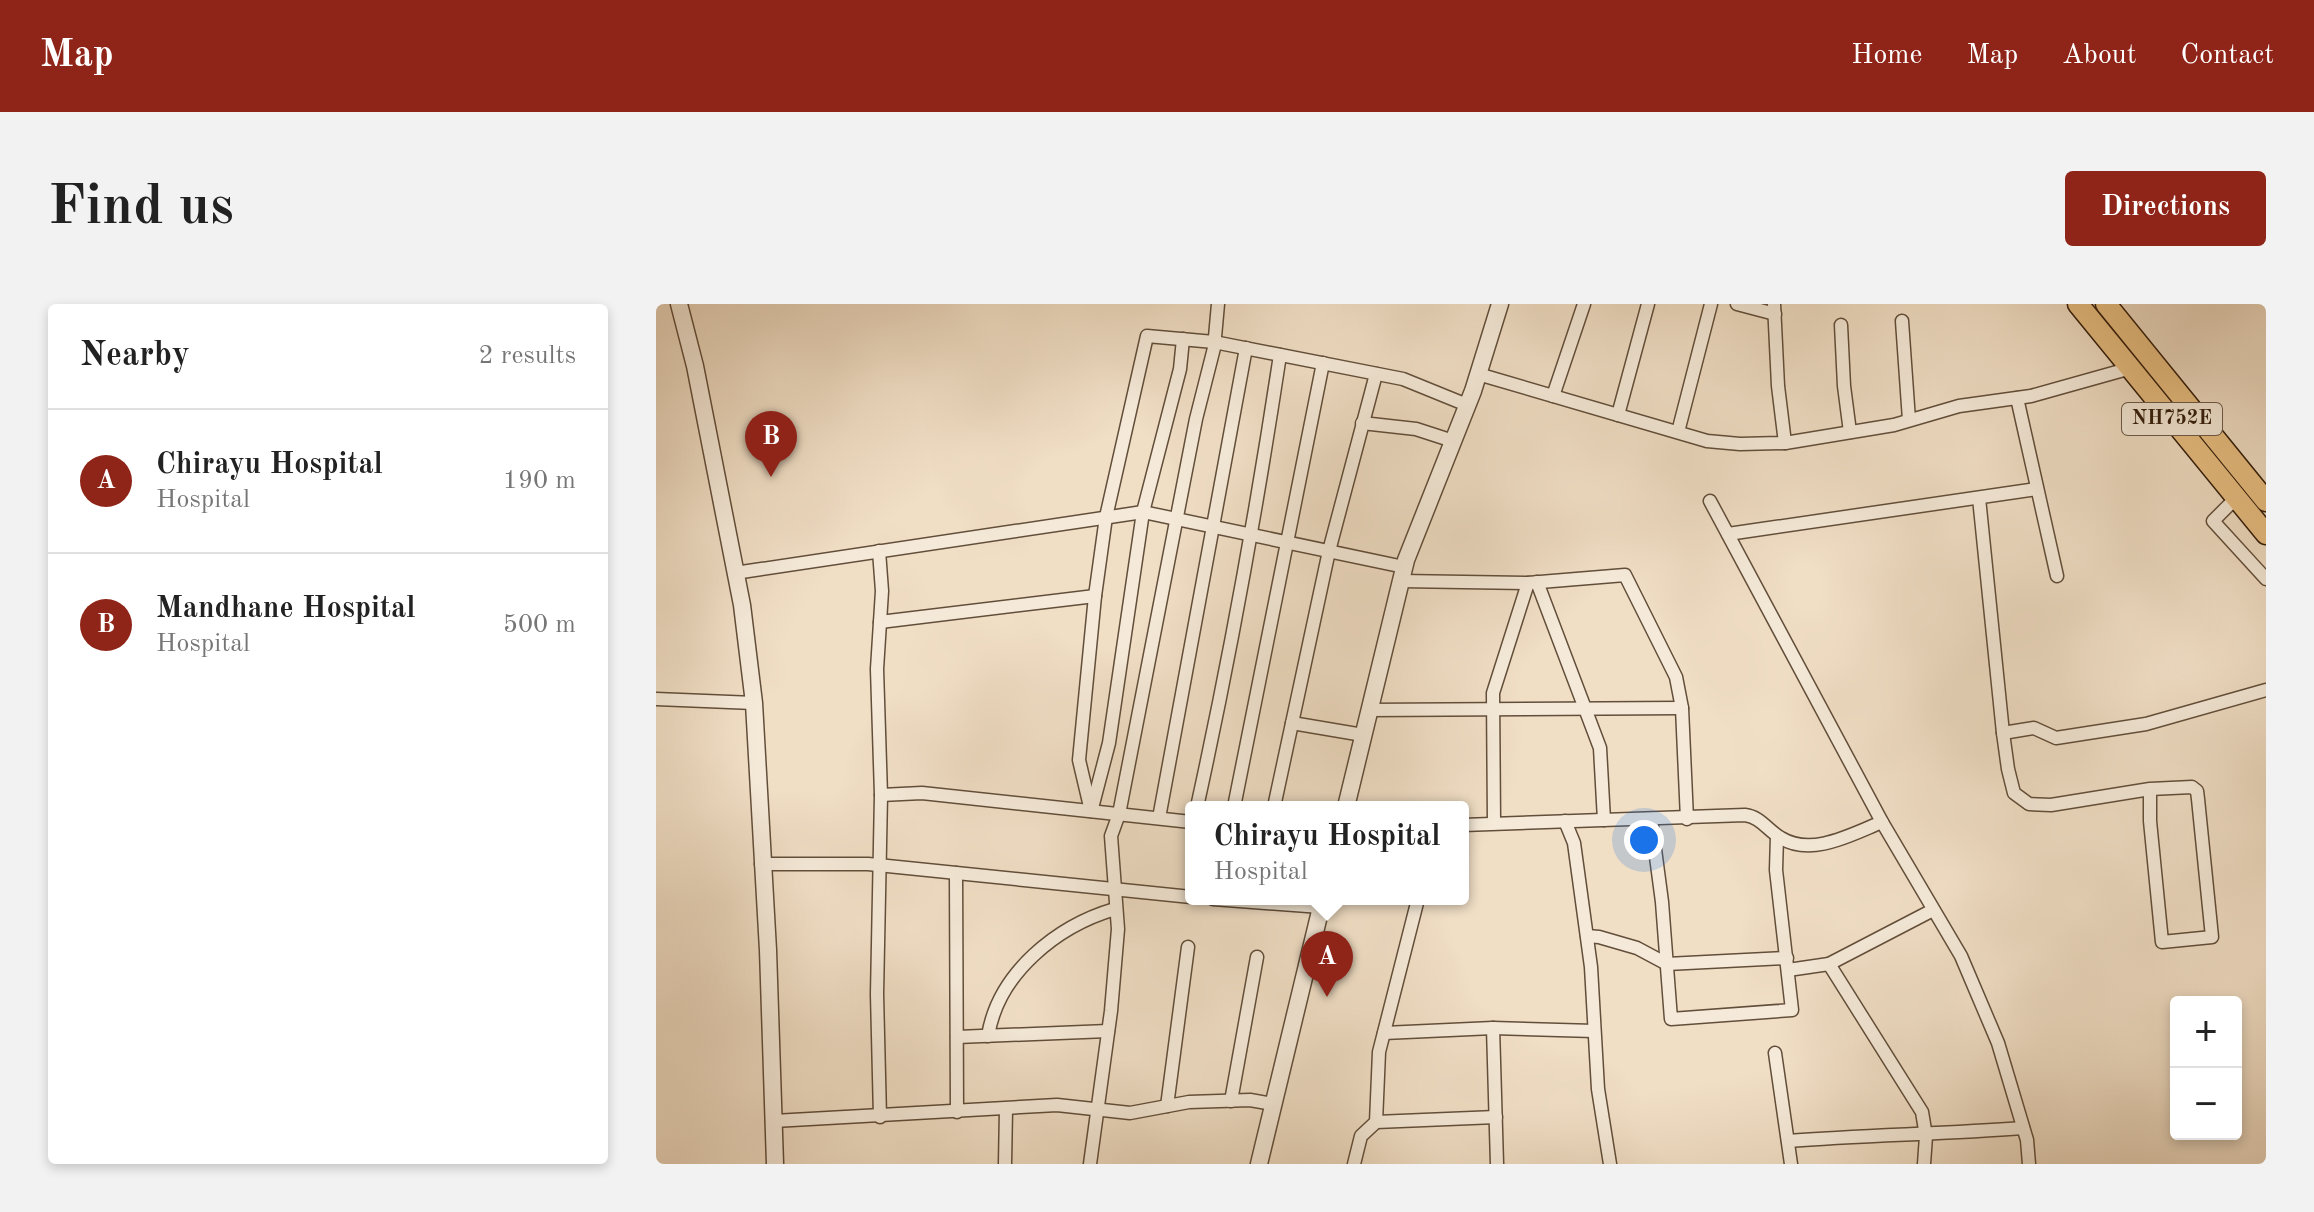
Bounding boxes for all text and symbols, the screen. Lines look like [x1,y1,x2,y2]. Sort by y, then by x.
text: Map [40,37,114,75]
text: Home [1851,42,1922,70]
text: Map [1966,42,2018,70]
text: About [2062,42,2137,70]
text: Contact [2181,42,2274,70]
button: Directions [2065,171,2266,246]
text: Find us [48,180,234,236]
text: Nearby [80,339,190,373]
text: 2 results [478,343,576,369]
road number: NH752E [2122,403,2222,435]
pin: B [745,411,797,477]
text: Chirayu Hospital [156,450,383,480]
text: A [96,468,116,494]
text: 190 m [503,468,576,494]
text: Hospital [156,487,250,513]
text: Mandhane Hospital [156,594,415,624]
text: B [97,612,115,638]
text: 500 m [503,612,576,638]
text: Hospital [156,631,250,657]
popup [1185,801,1469,905]
your location [1624,820,1664,860]
text: Chirayu Hospital [1214,822,1440,852]
text: Hospital [1214,859,1308,885]
pin: A [1301,931,1353,997]
map controls [2170,996,2242,1140]
button: + [2170,996,2242,1068]
button: − [2170,1068,2242,1140]

